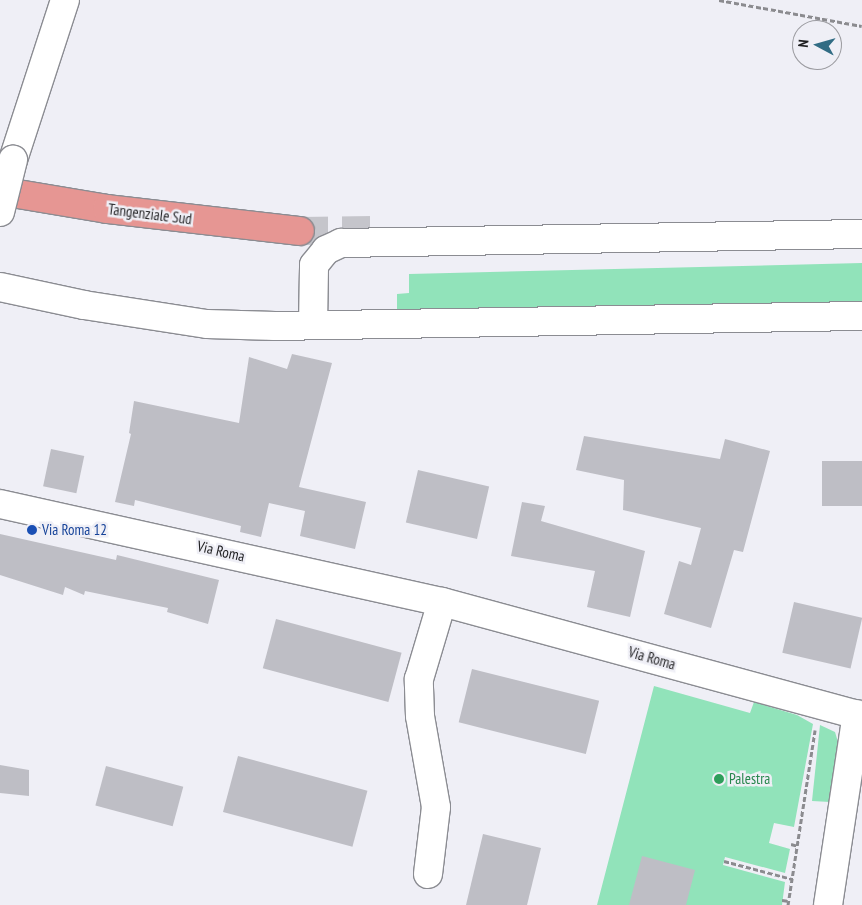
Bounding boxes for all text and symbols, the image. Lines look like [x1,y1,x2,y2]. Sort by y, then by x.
north arrow [792,20,842,70]
text: N [794,39,812,48]
street label: Tangenziale Sud [107,200,193,228]
place label: Via Roma 12 [42,521,107,539]
marker: Via Roma 12 [26,524,38,536]
street label: Via Roma [195,537,247,565]
street label: Via Roma [626,643,678,673]
place label: Palestra [729,770,770,788]
marker: Palestra [713,773,725,785]

